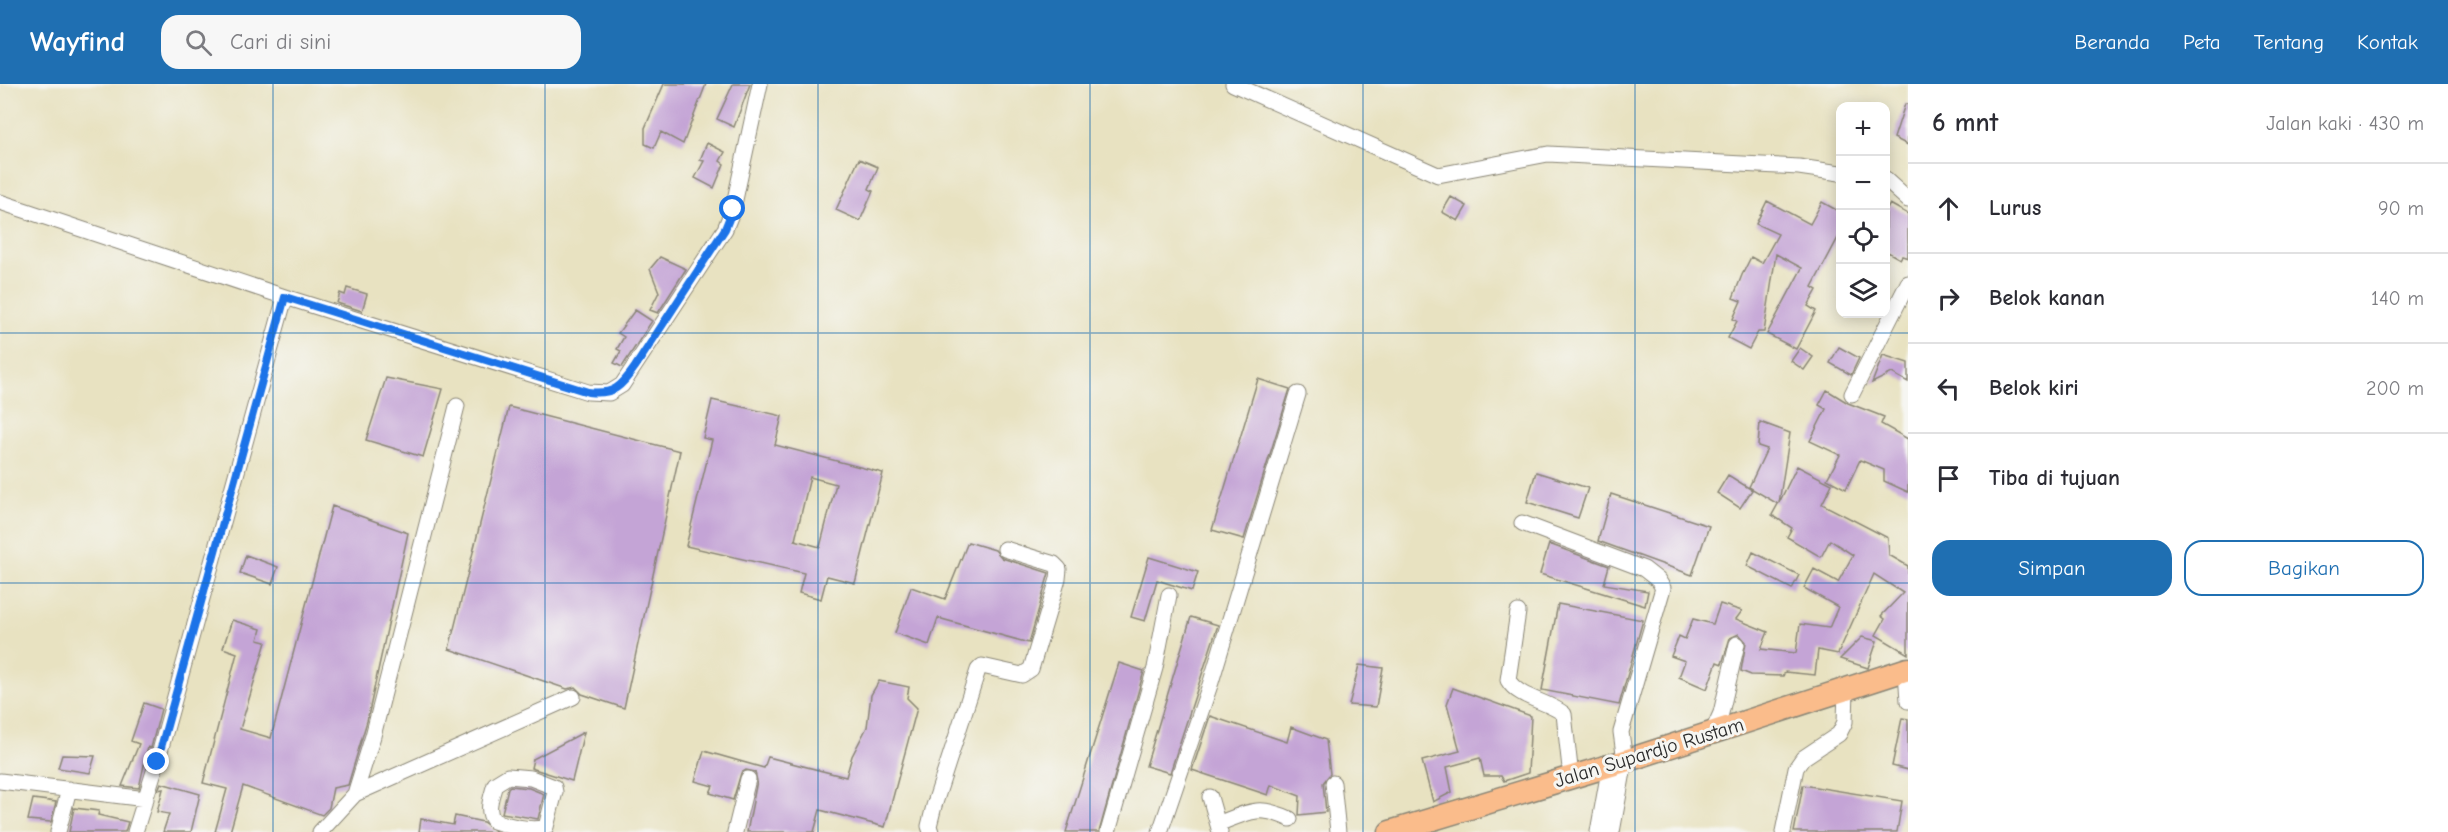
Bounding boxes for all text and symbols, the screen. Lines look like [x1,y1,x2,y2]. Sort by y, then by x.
search box [161,15,581,69]
text: Wayfind [30,26,125,58]
icon: search [182,26,215,59]
text: Cari di sini [230,29,331,55]
text: Beranda [2074,30,2150,54]
text: Peta [2183,30,2221,54]
text: Tentang [2254,30,2324,54]
text: Kontak [2357,30,2418,54]
map controls [1836,102,1890,318]
button: + [1836,102,1890,156]
text: 6 mnt [1932,108,1998,138]
text: Jalan kaki · 430 m [2266,112,2424,135]
button: − [1836,156,1890,210]
icon: ahead [1932,192,1965,225]
route start [719,195,745,221]
text: Lurus [1989,195,2041,221]
text: 90 m [2378,197,2424,220]
button: locate [1836,210,1890,264]
button: layers [1836,264,1890,318]
icon: right [1932,282,1965,315]
text: Belok kanan [1989,285,2105,311]
text: 140 m [2371,287,2424,310]
icon: left [1932,372,1965,405]
text: Belok kiri [1989,375,2079,401]
text: 200 m [2366,377,2424,400]
icon: arrive [1932,462,1965,495]
text: Tiba di tujuan [1989,465,2120,491]
button: Simpan [1932,540,2172,596]
button: Bagikan [2184,540,2424,596]
street label: Jalan Supardjo Rustam [1552,713,1746,792]
route end [143,748,169,774]

